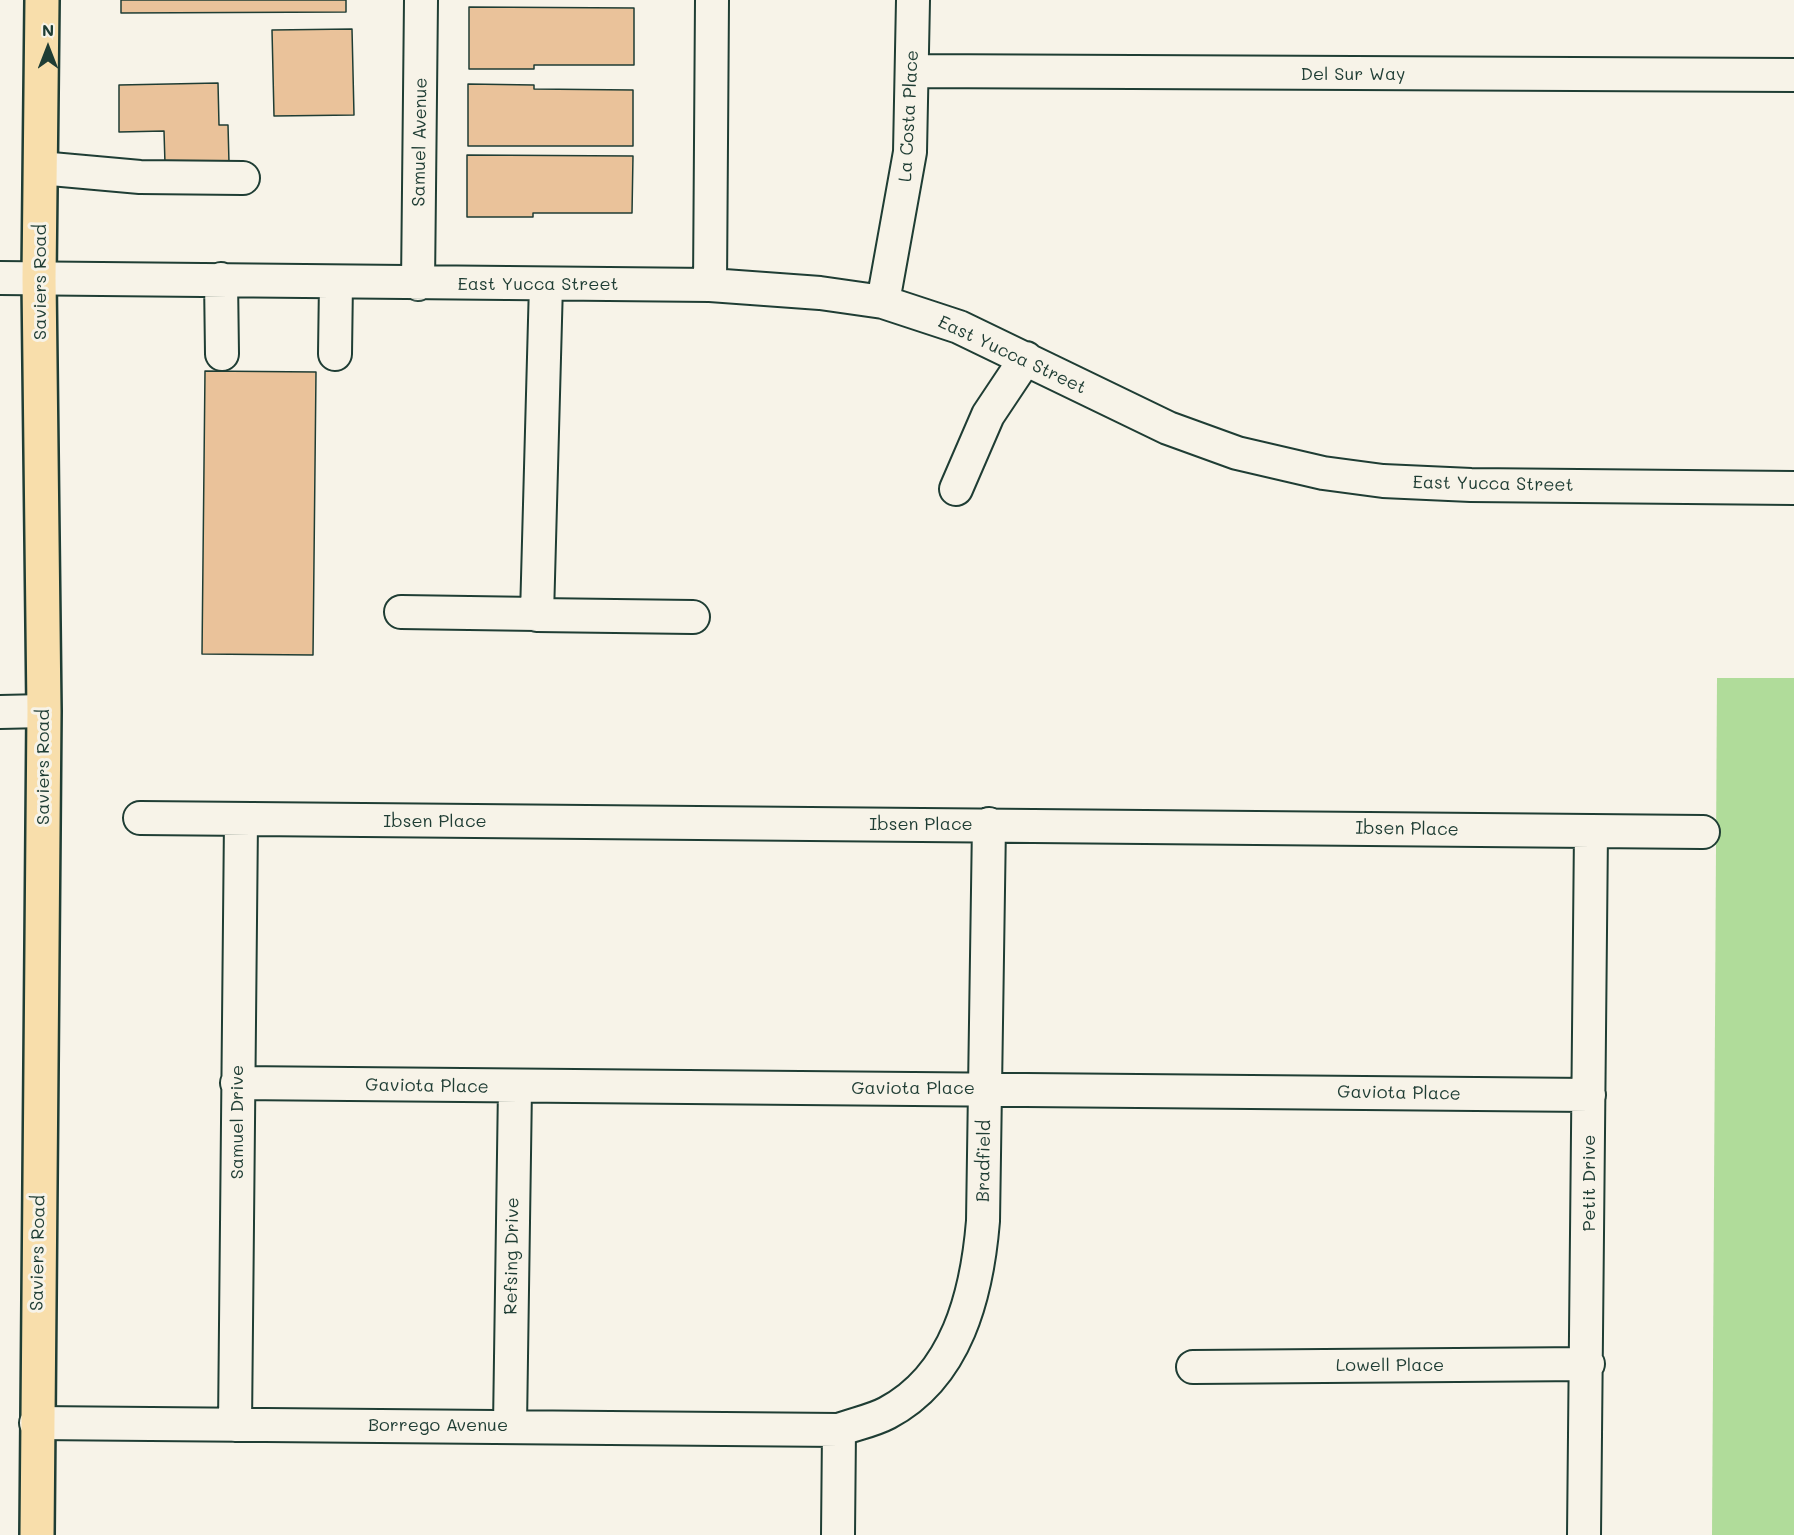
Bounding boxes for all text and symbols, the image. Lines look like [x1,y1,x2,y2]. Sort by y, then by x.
north arrow [18,18,78,78]
text: N [42,19,54,40]
street label: La Costa Place [895,49,923,183]
street label: Del Sur Way [1301,63,1405,85]
street label: Samuel Avenue [408,77,432,207]
street label: Saviers Road [29,224,51,340]
street label: East Yucca Street [457,273,619,295]
street label: East Yucca Street [934,311,1090,399]
street label: East Yucca Street [1412,472,1574,496]
street label: Saviers Road [32,709,54,825]
street label: Ibsen Place [383,810,487,832]
street label: Ibsen Place [869,813,973,835]
street label: Ibsen Place [1355,817,1459,841]
street label: Samuel Drive [226,1065,248,1179]
street label: Gaviota Place [365,1074,489,1098]
street label: Gaviota Place [851,1077,975,1099]
street label: Gaviota Place [1337,1081,1461,1105]
street label: Bradfield [972,1120,996,1202]
street label: Petit Drive [1578,1135,1600,1231]
street label: Saviers Road [26,1195,50,1311]
street label: Refsing Drive [500,1197,524,1315]
street label: Lowell Place [1336,1354,1444,1376]
street label: Borrego Avenue [368,1414,508,1436]

